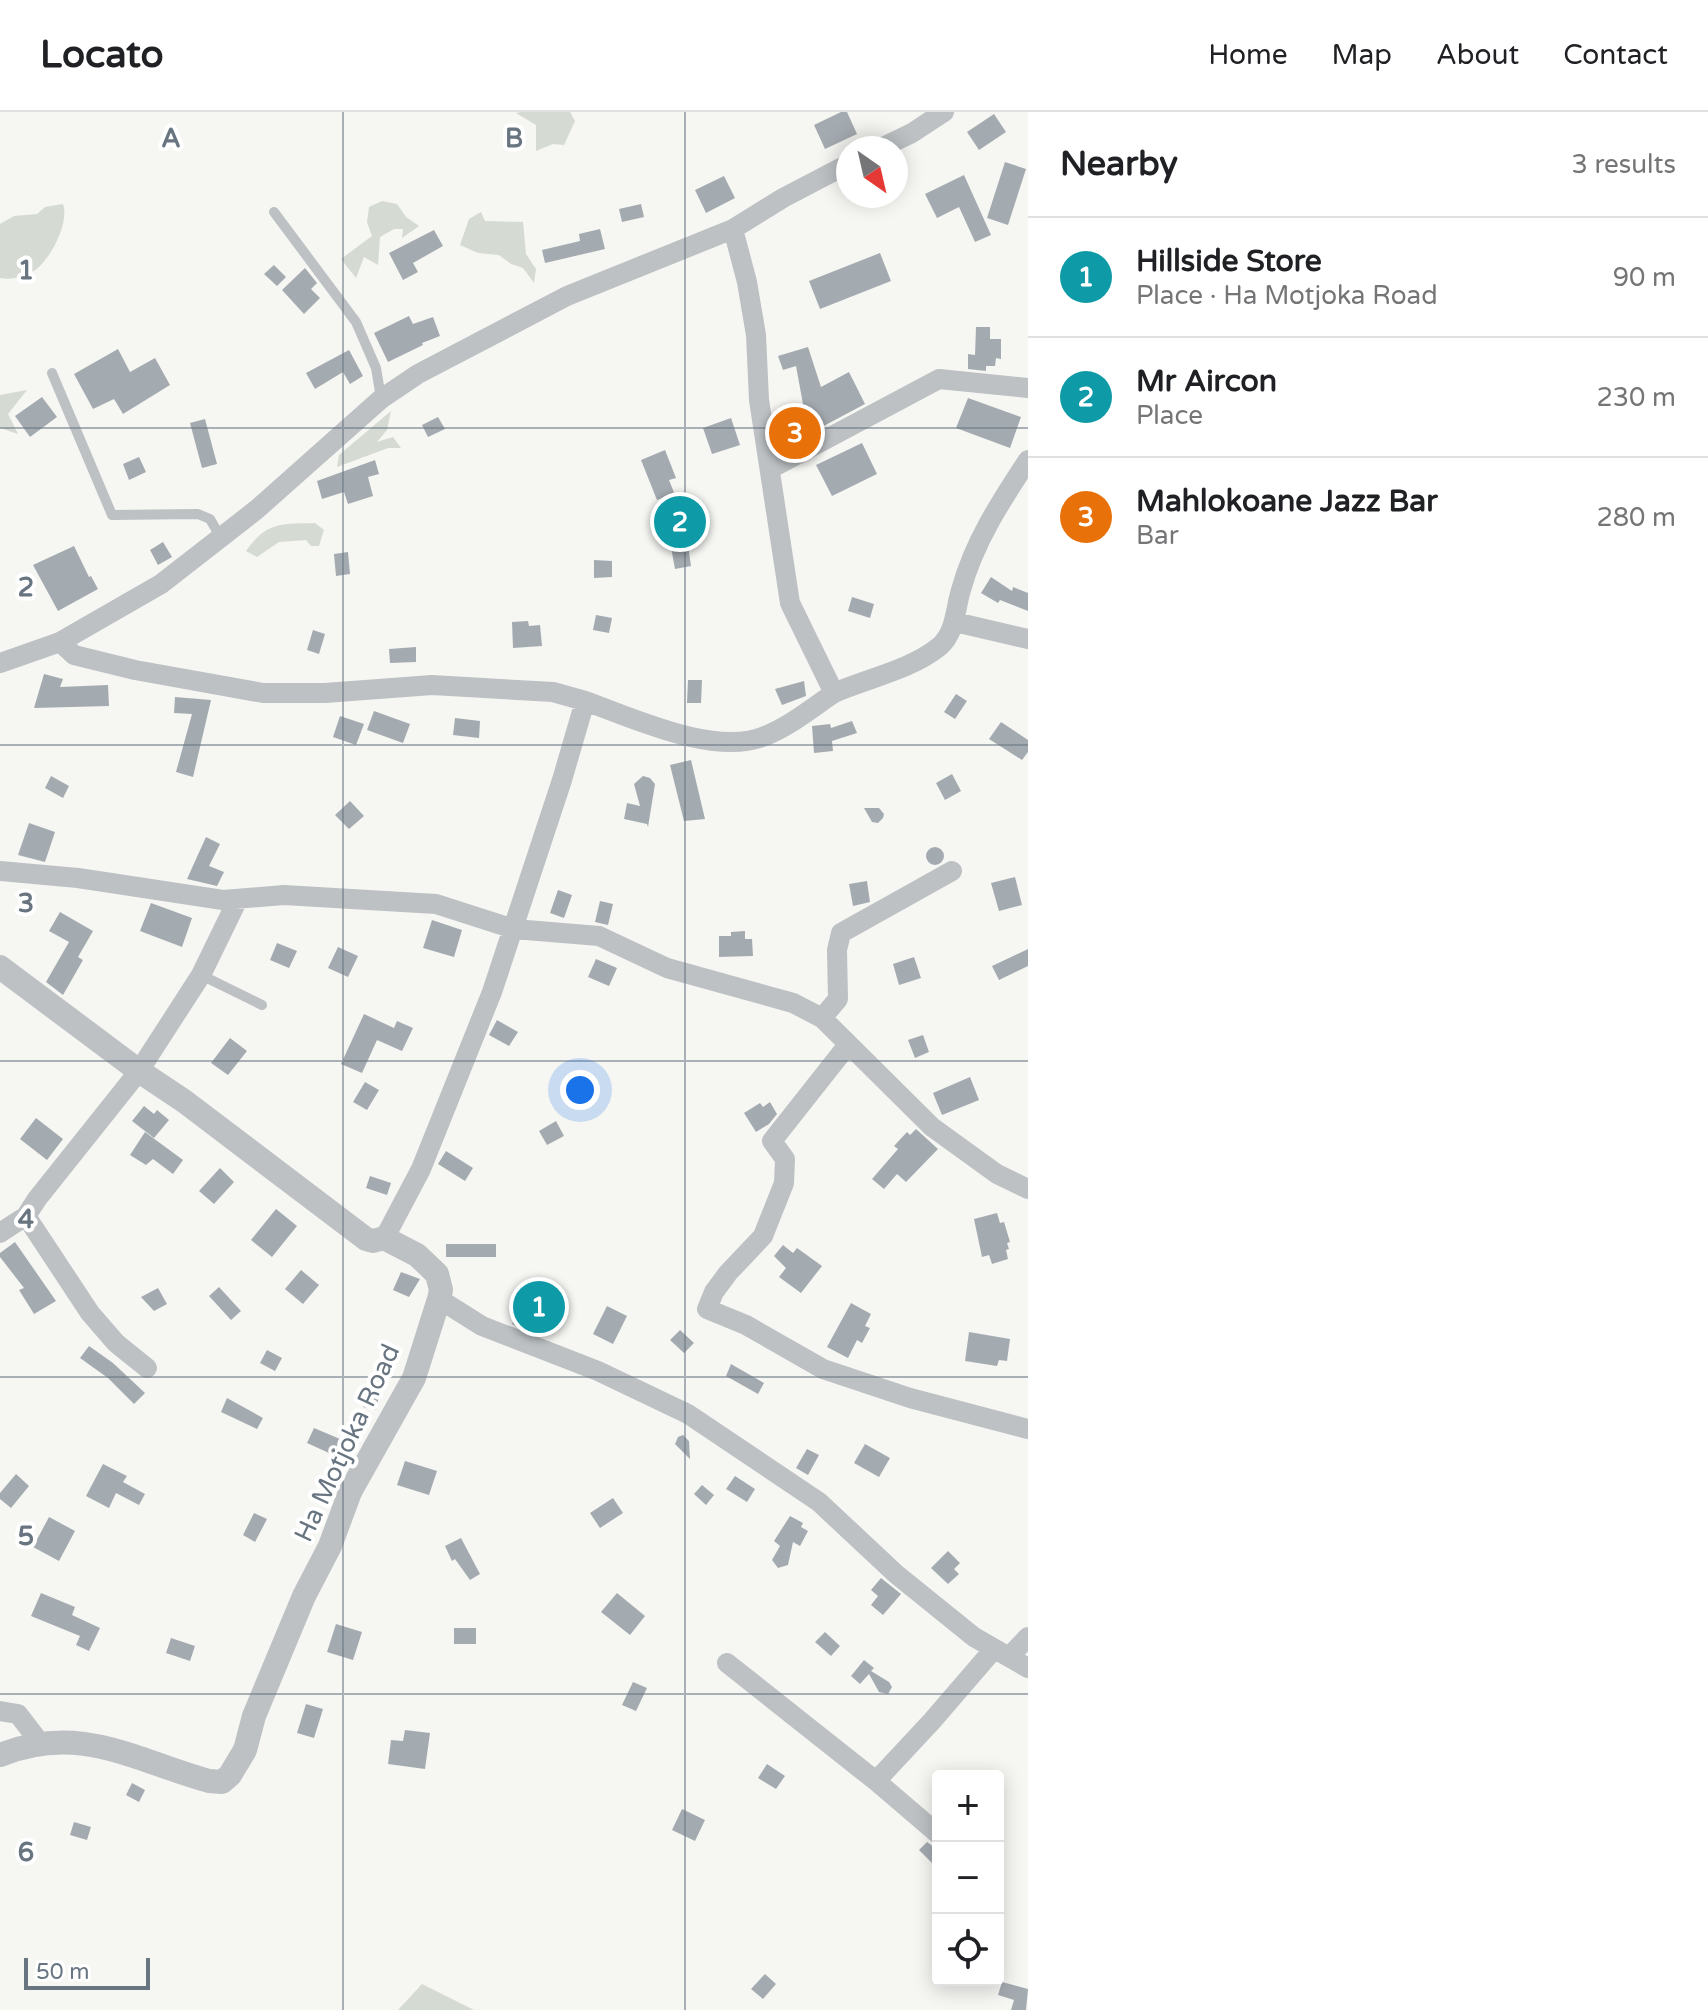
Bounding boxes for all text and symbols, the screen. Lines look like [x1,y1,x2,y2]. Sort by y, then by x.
text: Locato [40,32,164,78]
text: Home [1208,38,1288,72]
text: Map [1332,38,1392,72]
text: About [1436,38,1519,72]
text: Contact [1563,38,1668,72]
text: A [161,123,181,154]
text: B [505,123,523,154]
north arrow [836,136,908,208]
text: Nearby [1060,144,1178,185]
text: 3 results [1571,149,1676,180]
text: Hillside Store [1136,243,1322,280]
text: 1 [18,255,34,286]
text: 1 [1078,262,1094,293]
text: 90 m [1613,262,1676,293]
text: Place · Ha Motjoka Road [1136,280,1438,311]
text: Mr Aircon [1136,363,1277,400]
text: 2 [1078,382,1094,413]
text: 230 m [1596,382,1676,413]
text: Place [1136,400,1203,431]
pin: 3 [769,403,821,463]
text: Mahlokoane Jazz Bar [1136,483,1438,520]
pin: 2 [654,492,706,552]
text: 3 [1078,502,1094,533]
text: 280 m [1596,502,1676,533]
text: Bar [1136,520,1179,551]
text: 2 [18,572,34,603]
text: 3 [18,888,34,919]
your location [560,1070,600,1110]
text: 4 [18,1204,34,1235]
pin: 1 [513,1277,565,1337]
street label: Ha Motjoka Road [288,1339,406,1547]
text: 5 [18,1521,34,1552]
map controls [932,1770,1004,1986]
button: + [932,1770,1004,1842]
text: 6 [18,1837,34,1868]
button: − [932,1842,1004,1914]
button: locate [932,1914,1004,1986]
scale bar [24,1954,150,1990]
text: 50 m [36,1959,90,1985]

